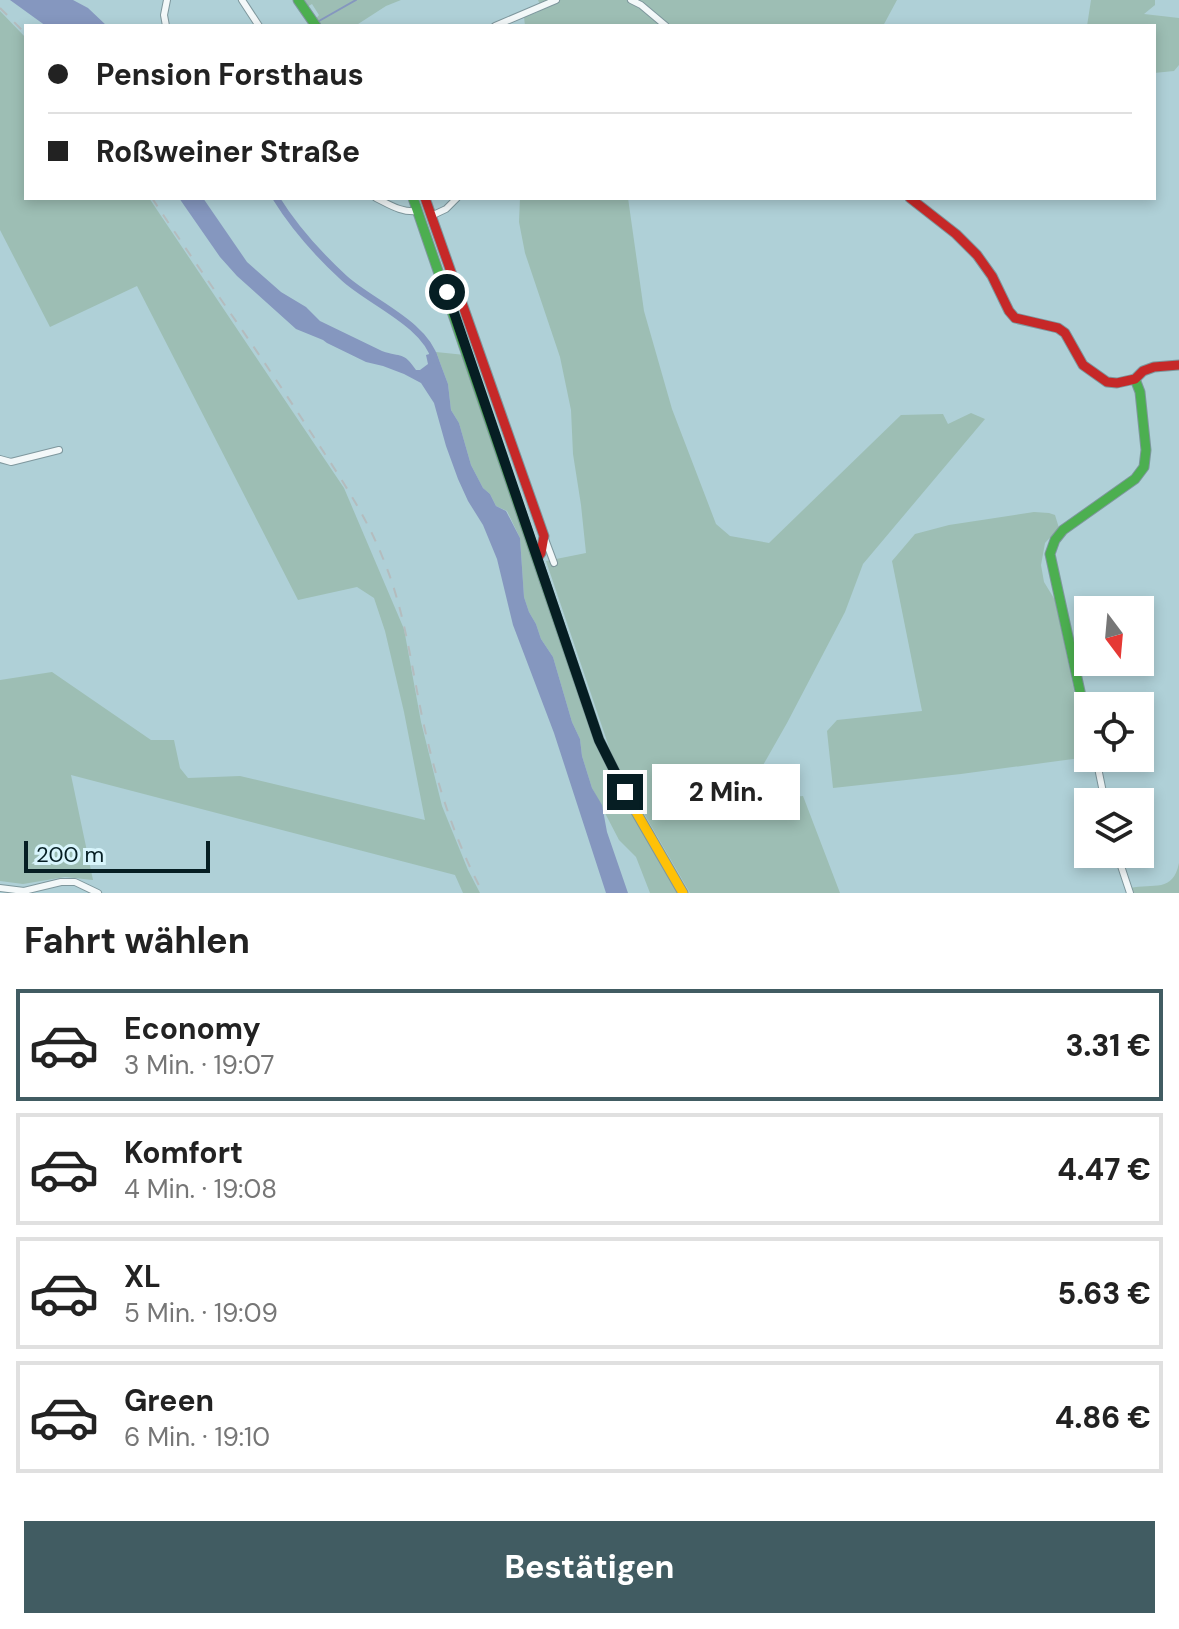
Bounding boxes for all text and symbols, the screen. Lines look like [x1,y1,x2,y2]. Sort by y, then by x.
text: Pension Forsthaus [96,55,364,94]
text: Roßweiner Straße [96,132,360,171]
route start [429,274,465,310]
north arrow [1074,596,1154,676]
map controls [1074,596,1154,868]
button: locate [1074,692,1154,772]
callout: 2 Min. [653,764,801,820]
route end [607,774,643,810]
text: 2 Min. [689,775,763,809]
button: layers [1074,788,1154,868]
scale bar [24,837,210,873]
text: 200 m [36,840,104,869]
text: Fahrt wählen [24,917,250,964]
icon: car [28,1009,100,1081]
text: Economy [124,1009,261,1048]
text: 3.31 € [1065,1026,1151,1065]
text: 3 Min. · 19:07 [124,1048,274,1082]
icon: car [28,1133,100,1205]
text: Komfort [124,1133,243,1172]
text: 4.47 € [1057,1150,1151,1189]
text: 4 Min. · 19:08 [124,1172,277,1206]
icon: car [28,1257,100,1329]
text: XL [124,1257,161,1296]
text: 5.63 € [1058,1274,1151,1313]
text: 5 Min. · 19:09 [124,1296,278,1330]
icon: car [28,1381,100,1453]
text: Green [124,1381,214,1420]
text: 4.86 € [1055,1398,1151,1437]
text: 6 Min. · 19:10 [124,1420,270,1454]
button: Bestätigen [24,1521,1155,1613]

